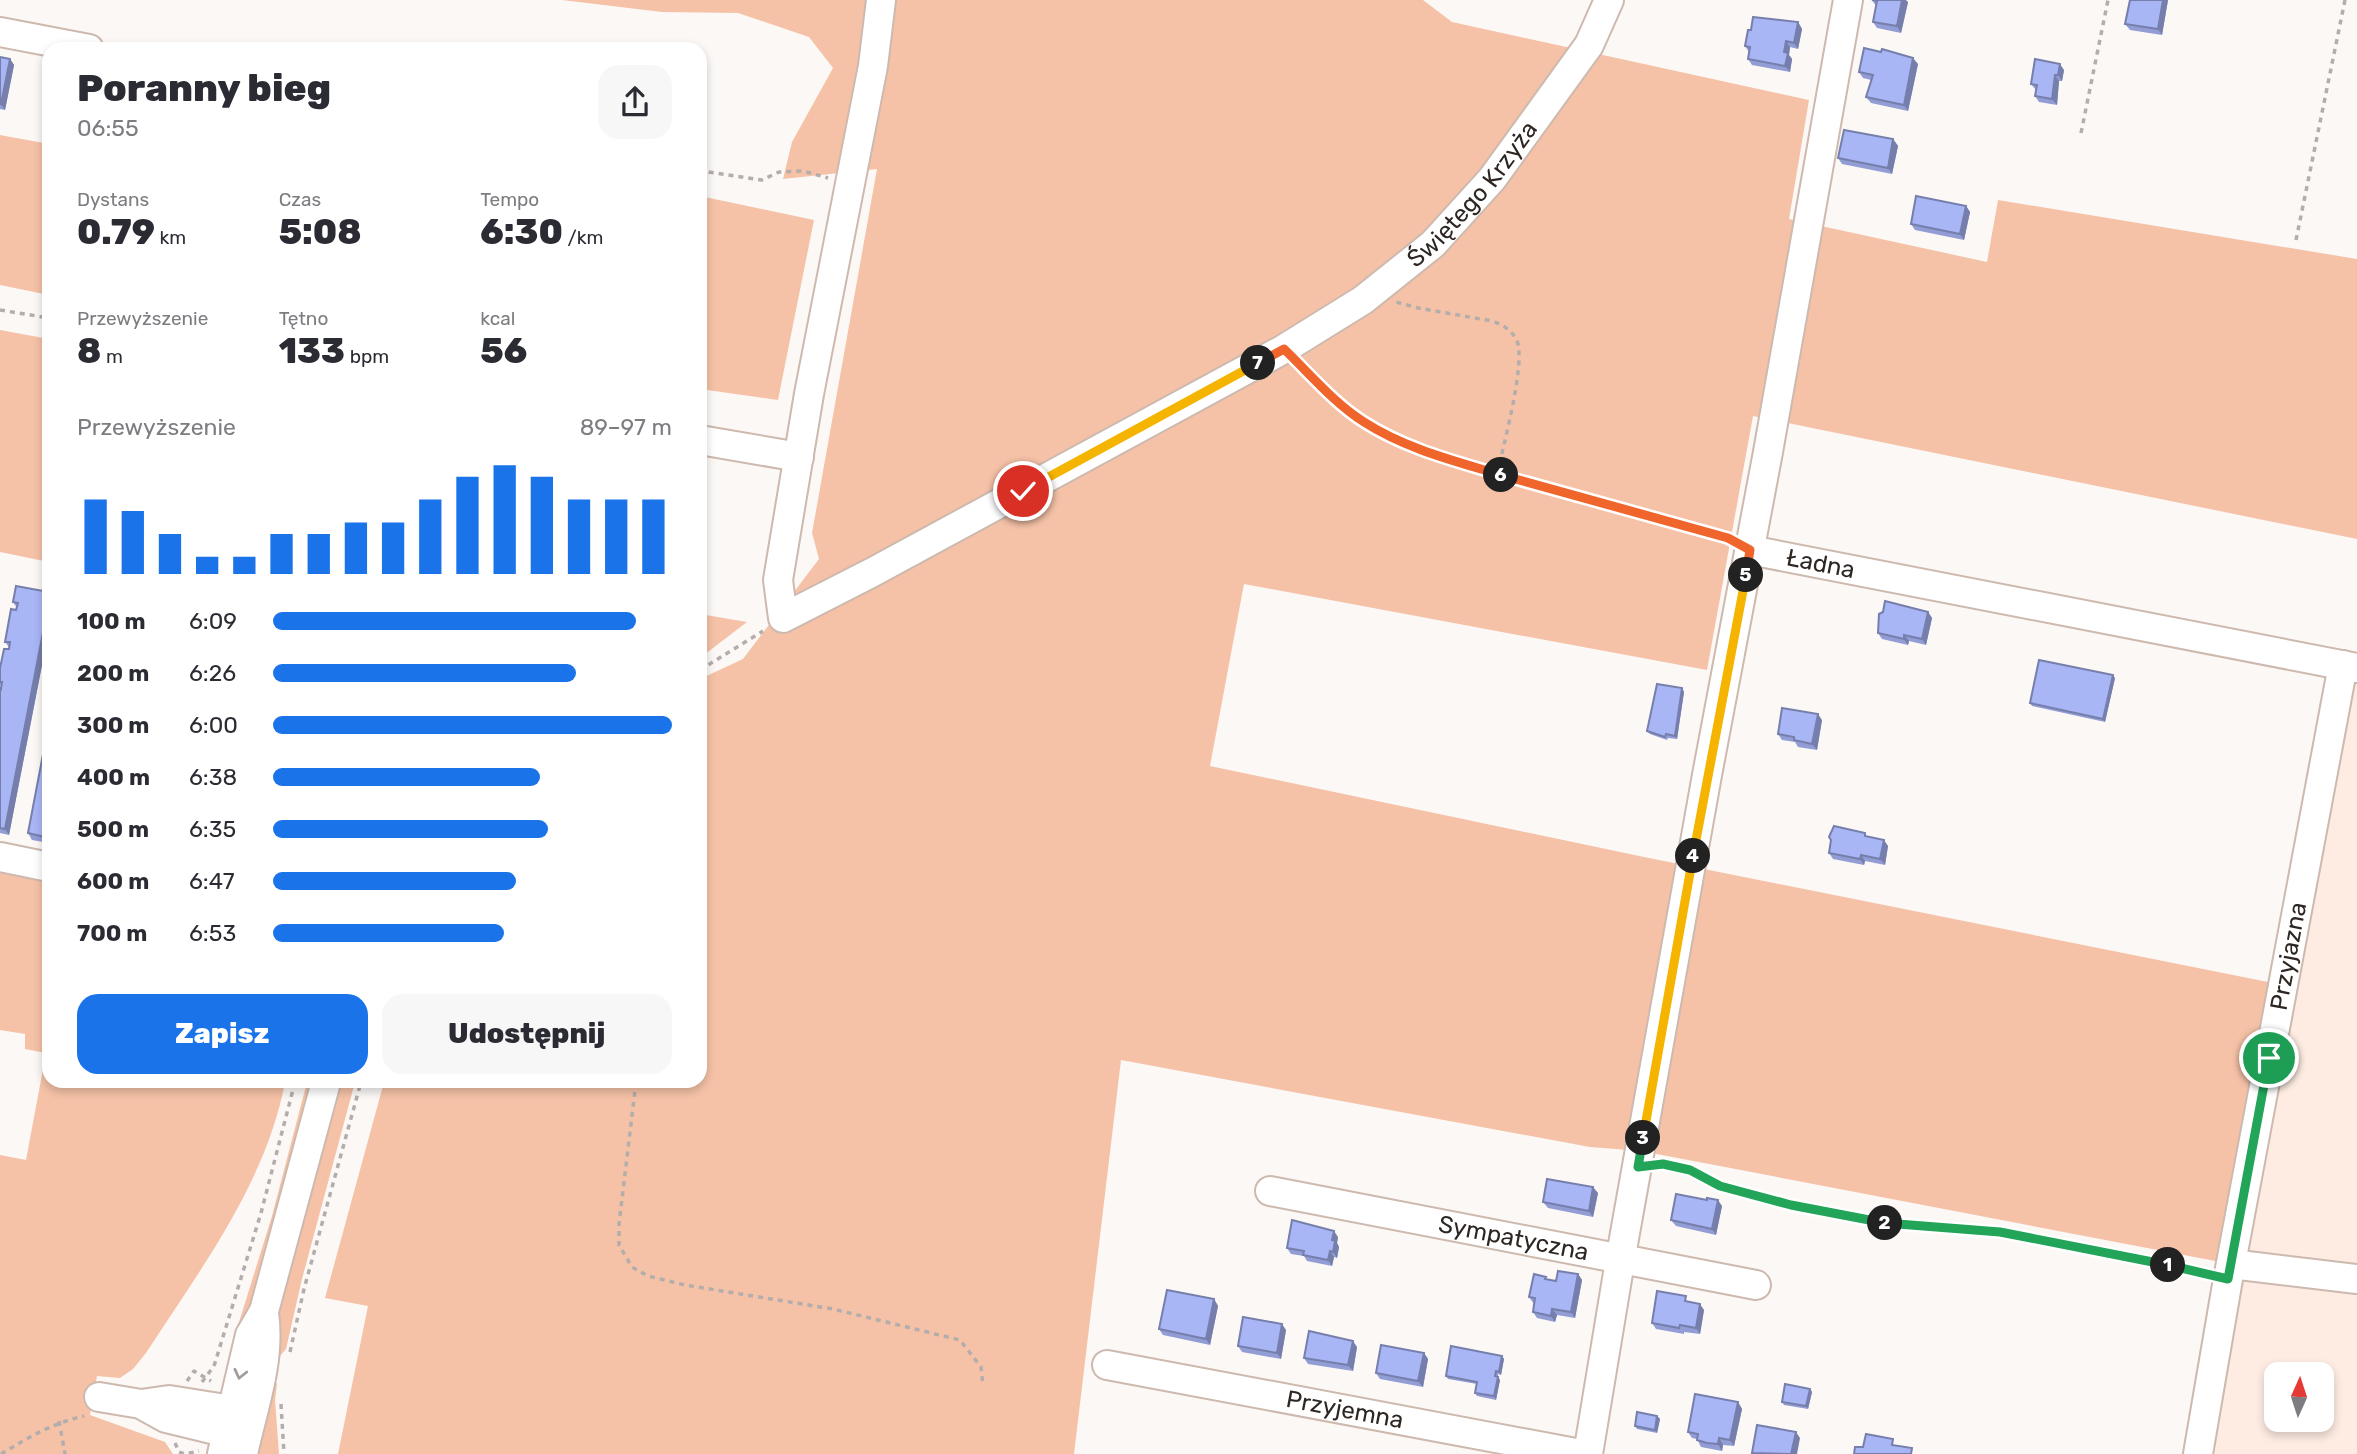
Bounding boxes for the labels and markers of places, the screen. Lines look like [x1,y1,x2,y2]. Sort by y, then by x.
pin: 7 [1240,346,1276,380]
pin: 6 [1484,458,1518,492]
pin [993,461,1053,521]
pin: 5 [1728,558,1764,592]
pin: 4 [1676,838,1710,874]
pin [2239,1028,2299,1088]
pin: 3 [1626,1120,1660,1156]
pin: 2 [1868,1206,1902,1240]
pin: 1 [2150,1248,2186,1282]

